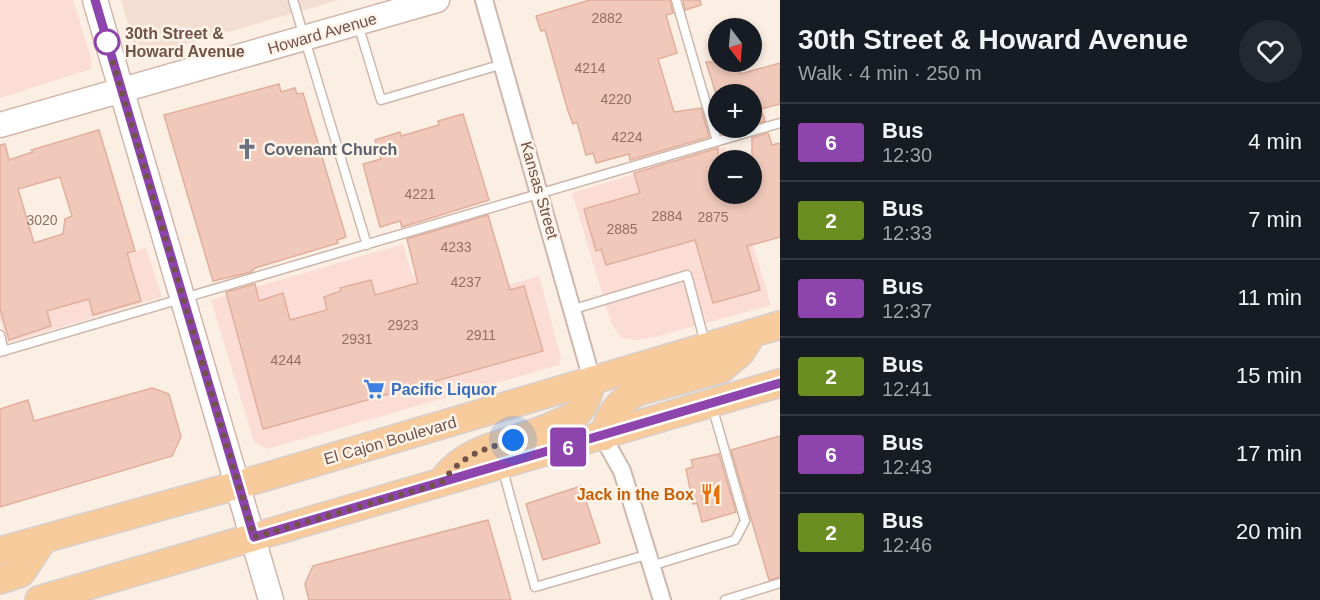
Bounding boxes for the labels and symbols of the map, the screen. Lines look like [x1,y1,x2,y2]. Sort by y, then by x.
street label: Howard Avenue [266,10,379,57]
house number: 2882 [591,10,623,26]
north arrow [708,18,762,72]
place label: 30th Street & Howard Avenue [125,25,245,60]
marker: 30th Street & Howard Avenue [94,29,120,55]
house number: 4214 [574,60,606,76]
house number: 4220 [600,91,632,107]
house number: 4224 [611,129,643,145]
church icon: Covenant Church [235,137,259,161]
street label: Kansas Street [517,139,562,241]
place label: Covenant Church [264,141,397,158]
house number: 4221 [404,186,436,202]
house number: 2884 [651,208,683,224]
house number: 2875 [697,209,729,225]
house number: 3020 [26,212,58,228]
house number: 2885 [606,221,638,237]
house number: 4233 [440,239,472,255]
house number: 4237 [450,274,482,290]
house number: 2923 [387,317,419,333]
house number: 2911 [466,327,496,343]
house number: 2931 [341,331,373,347]
house number: 4244 [270,352,302,368]
supermarket icon: Pacific Liquor [362,377,386,401]
place label: Pacific Liquor [391,381,497,398]
street label: El Cajon Boulevard [322,413,458,468]
your location [498,425,528,455]
line badge: 6 [548,428,588,466]
restaurant icon: Jack in the Box [699,482,723,506]
place label: Jack in the Box [577,486,694,503]

